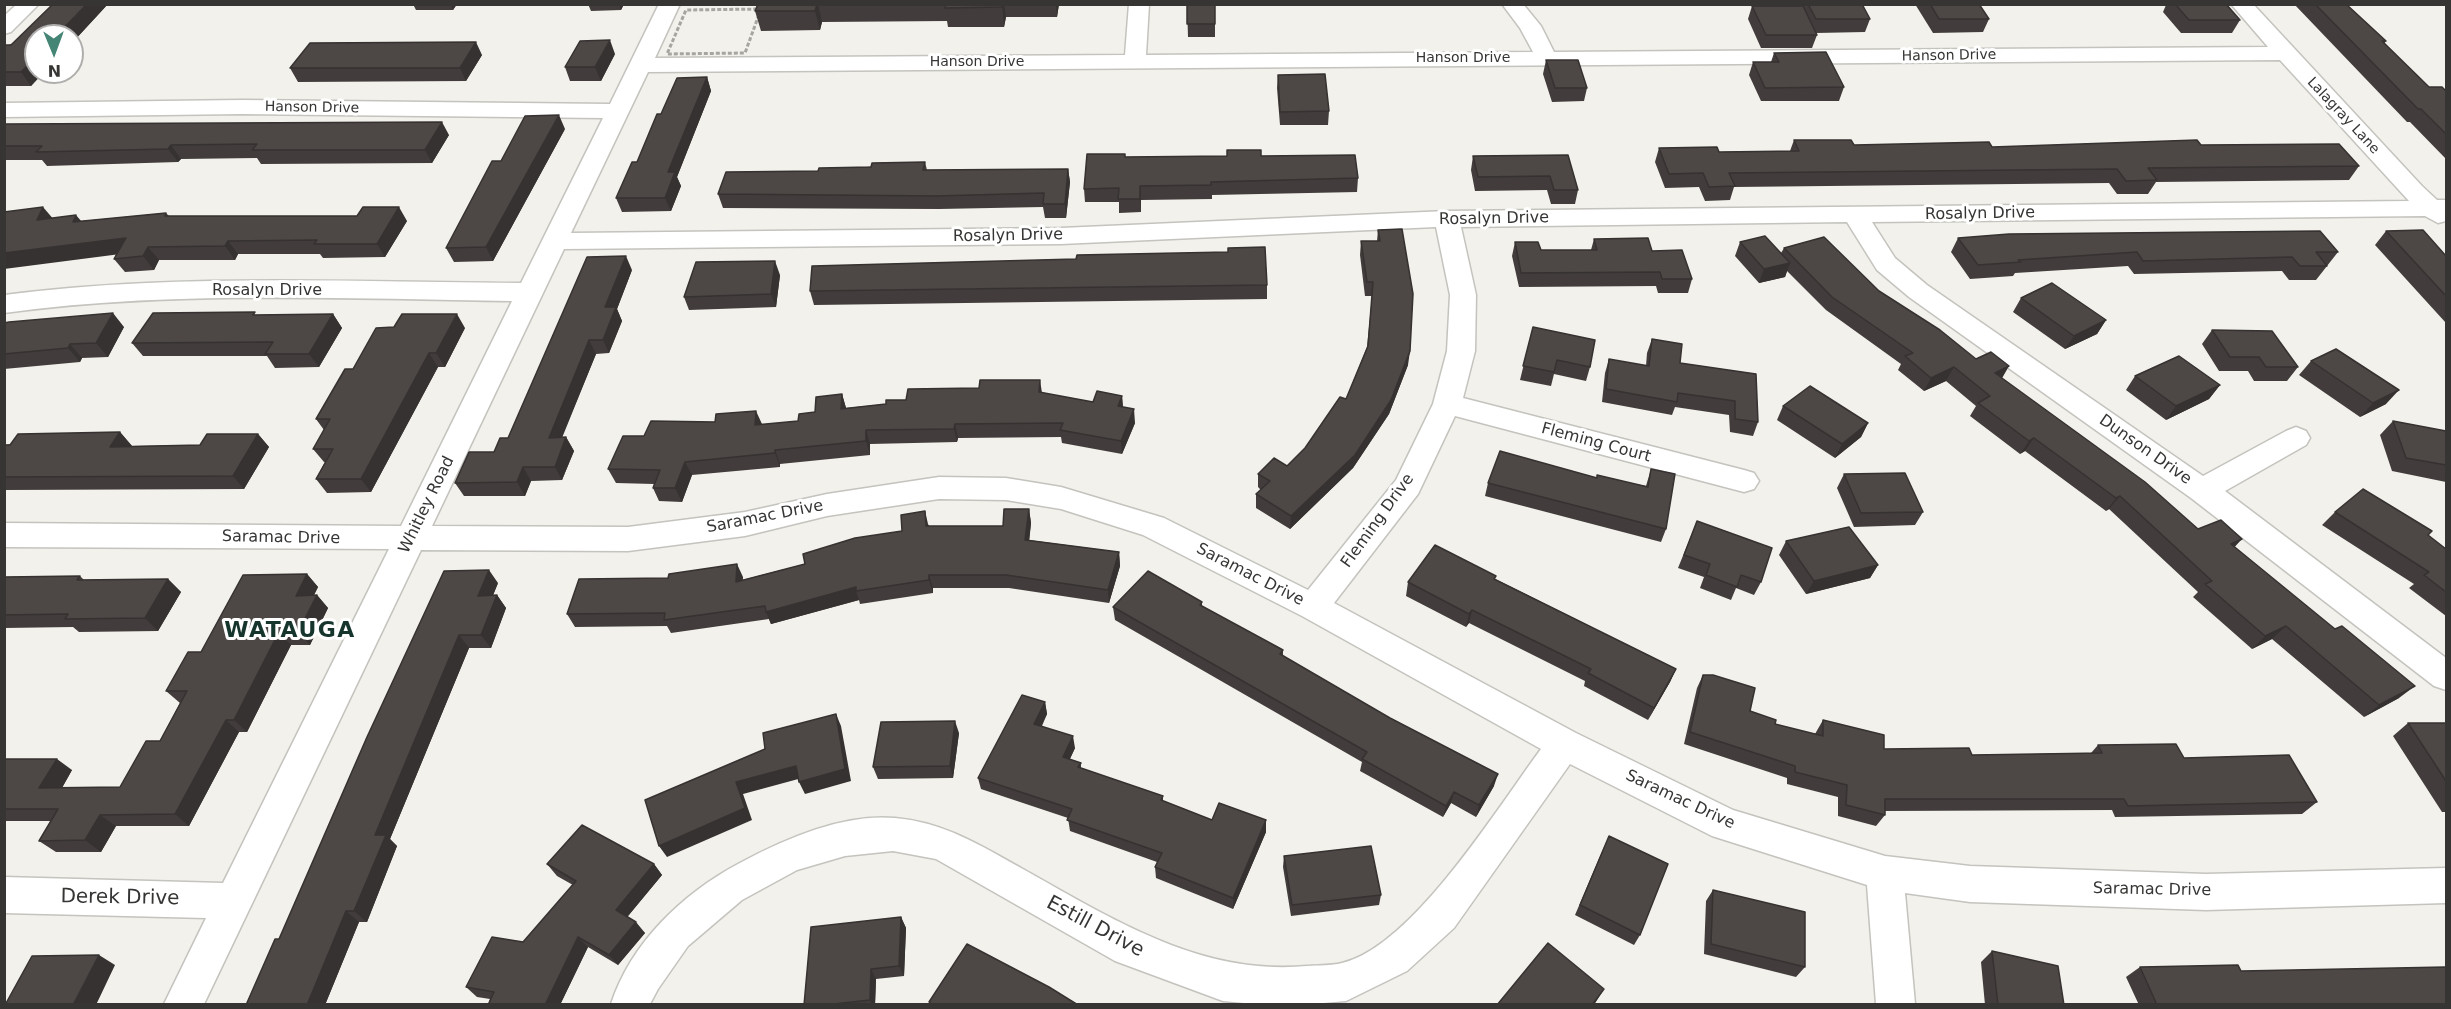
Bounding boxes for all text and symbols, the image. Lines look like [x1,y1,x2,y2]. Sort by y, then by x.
north arrow [24,24,84,84]
street label: Hanson Drive [1902,47,1996,65]
street label: Hanson Drive [1416,50,1510,66]
street label: Hanson Drive [930,54,1024,70]
text: N [47,61,61,80]
street label: Lalagray Lane [2303,74,2383,158]
street label: Hanson Drive [265,99,359,117]
street label: Rosalyn Drive [1925,203,2035,225]
street label: Rosalyn Drive [1439,208,1549,230]
street label: Rosalyn Drive [953,225,1063,247]
street label: Rosalyn Drive [212,281,322,301]
street label: Dunson Drive [2095,411,2195,489]
street label: Fleming Court [1539,419,1653,467]
street label: Whitley Road [395,453,459,557]
street label: Fleming Drive [1337,470,1419,572]
street label: Saramac Drive [705,496,825,538]
street label: Saramac Drive [222,527,340,549]
street label: Saramac Drive [1193,540,1307,610]
district label: WATAUGA [224,618,356,644]
street label: Saramac Drive [1622,766,1738,834]
street label: Saramac Drive [2093,879,2211,901]
street label: Derek Drive [60,885,180,911]
street label: Estill Drive [1042,891,1148,963]

